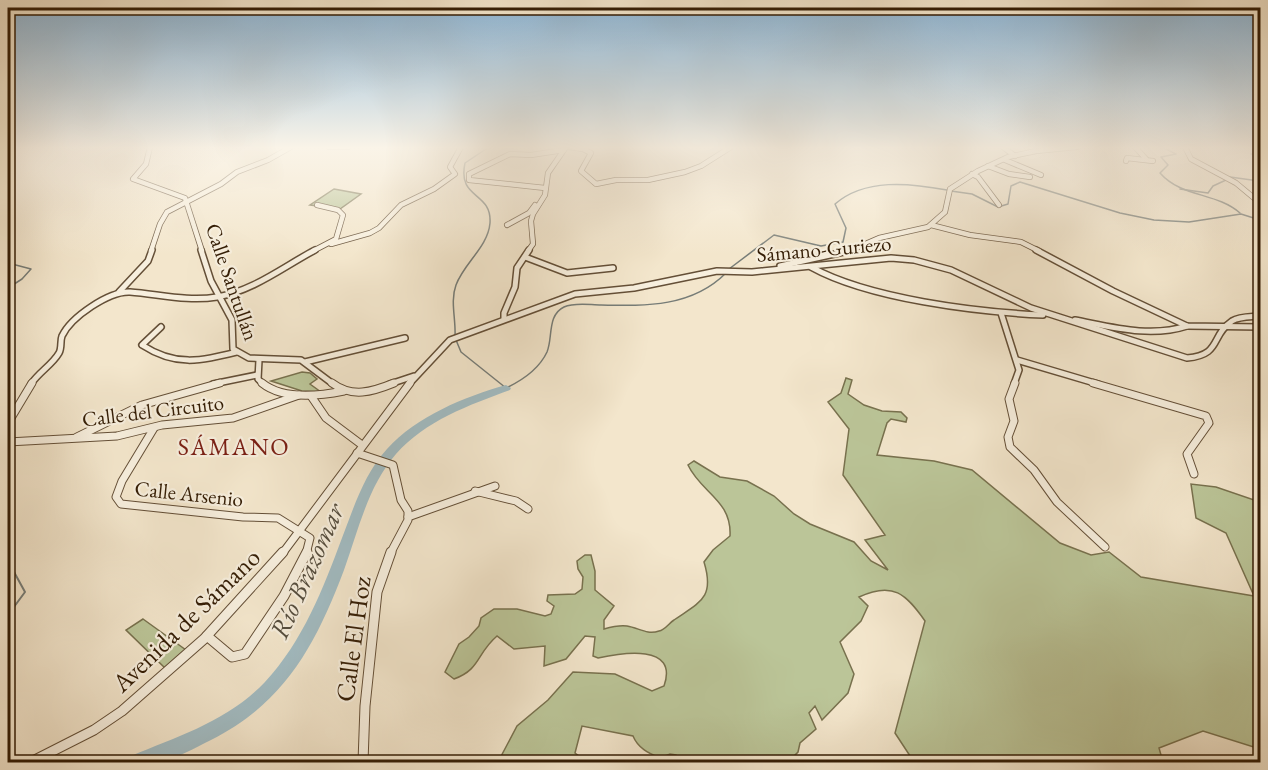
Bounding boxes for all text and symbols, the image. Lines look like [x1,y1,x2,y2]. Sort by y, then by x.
street label: Calle Santullán [200,220,265,344]
street label: Sámano-Guriezo [755,229,892,268]
street label: Calle del Circuito [81,388,225,433]
district label: SÁMANO [178,431,290,462]
street label: Calle Arsenio [133,474,245,513]
water label: Río Brazomar [261,496,353,644]
street label: Avenida de Sámano [104,540,268,700]
street label: Calle El Hoz [327,574,379,704]

